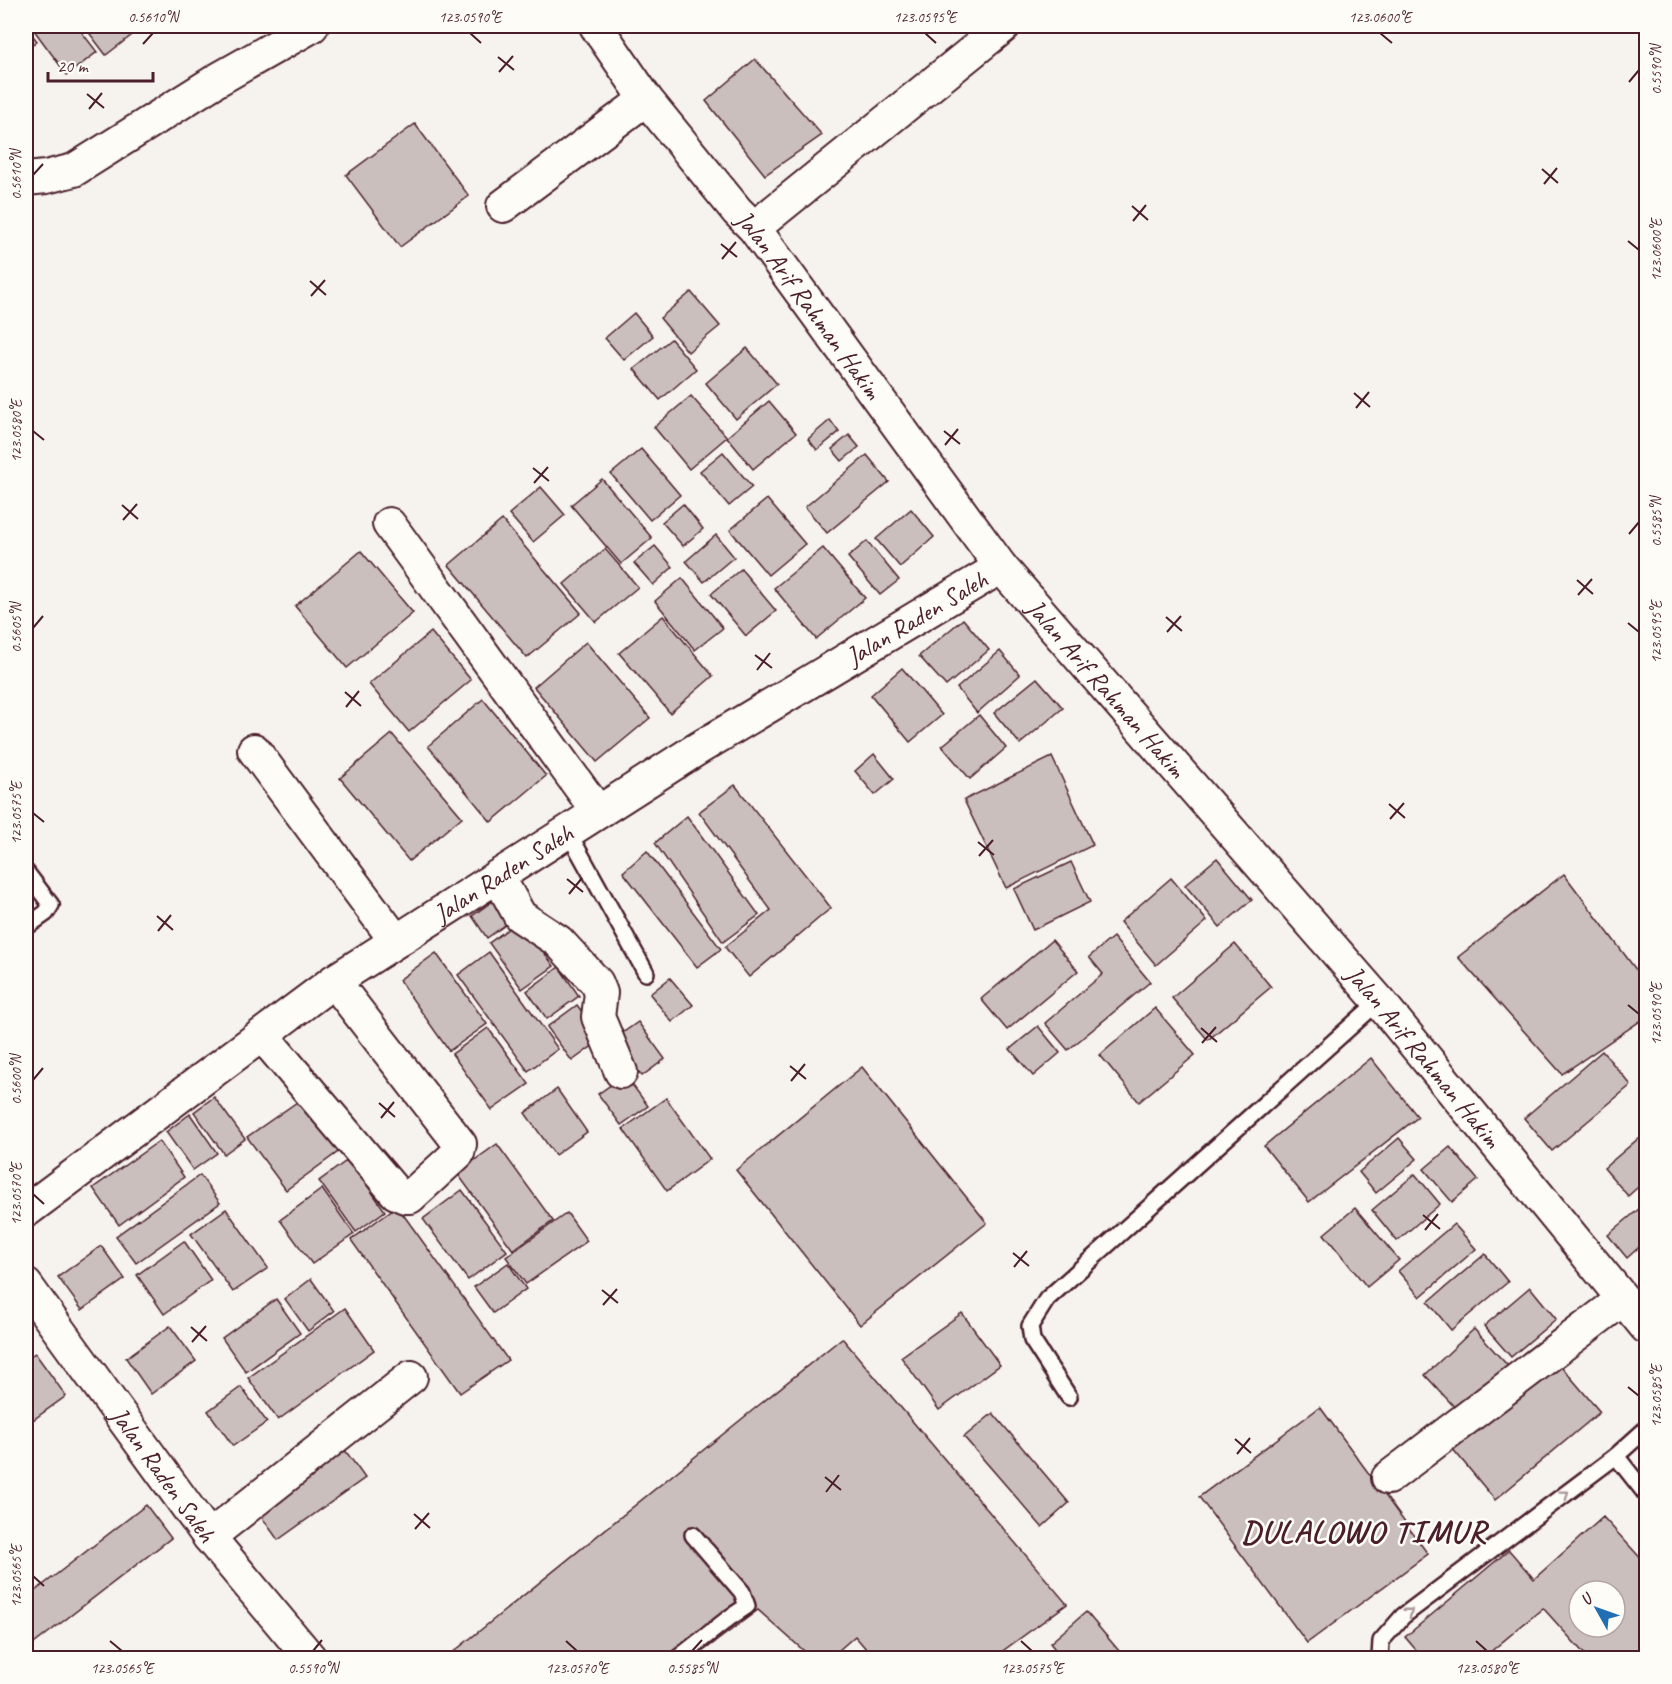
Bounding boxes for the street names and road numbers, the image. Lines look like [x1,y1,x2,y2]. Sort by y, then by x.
street label: Jalan Arif Rahman Hakim [727,202,890,407]
street label: Jalan Raden Saleh [838,562,995,674]
street label: Jalan Arif Rahman Hakim [1018,591,1194,786]
street label: Jalan Raden Saleh [426,816,580,931]
street label: Jalan Arif Rahman Hakim [1337,957,1509,1156]
street label: Jalan Raden Saleh [102,1399,224,1550]

